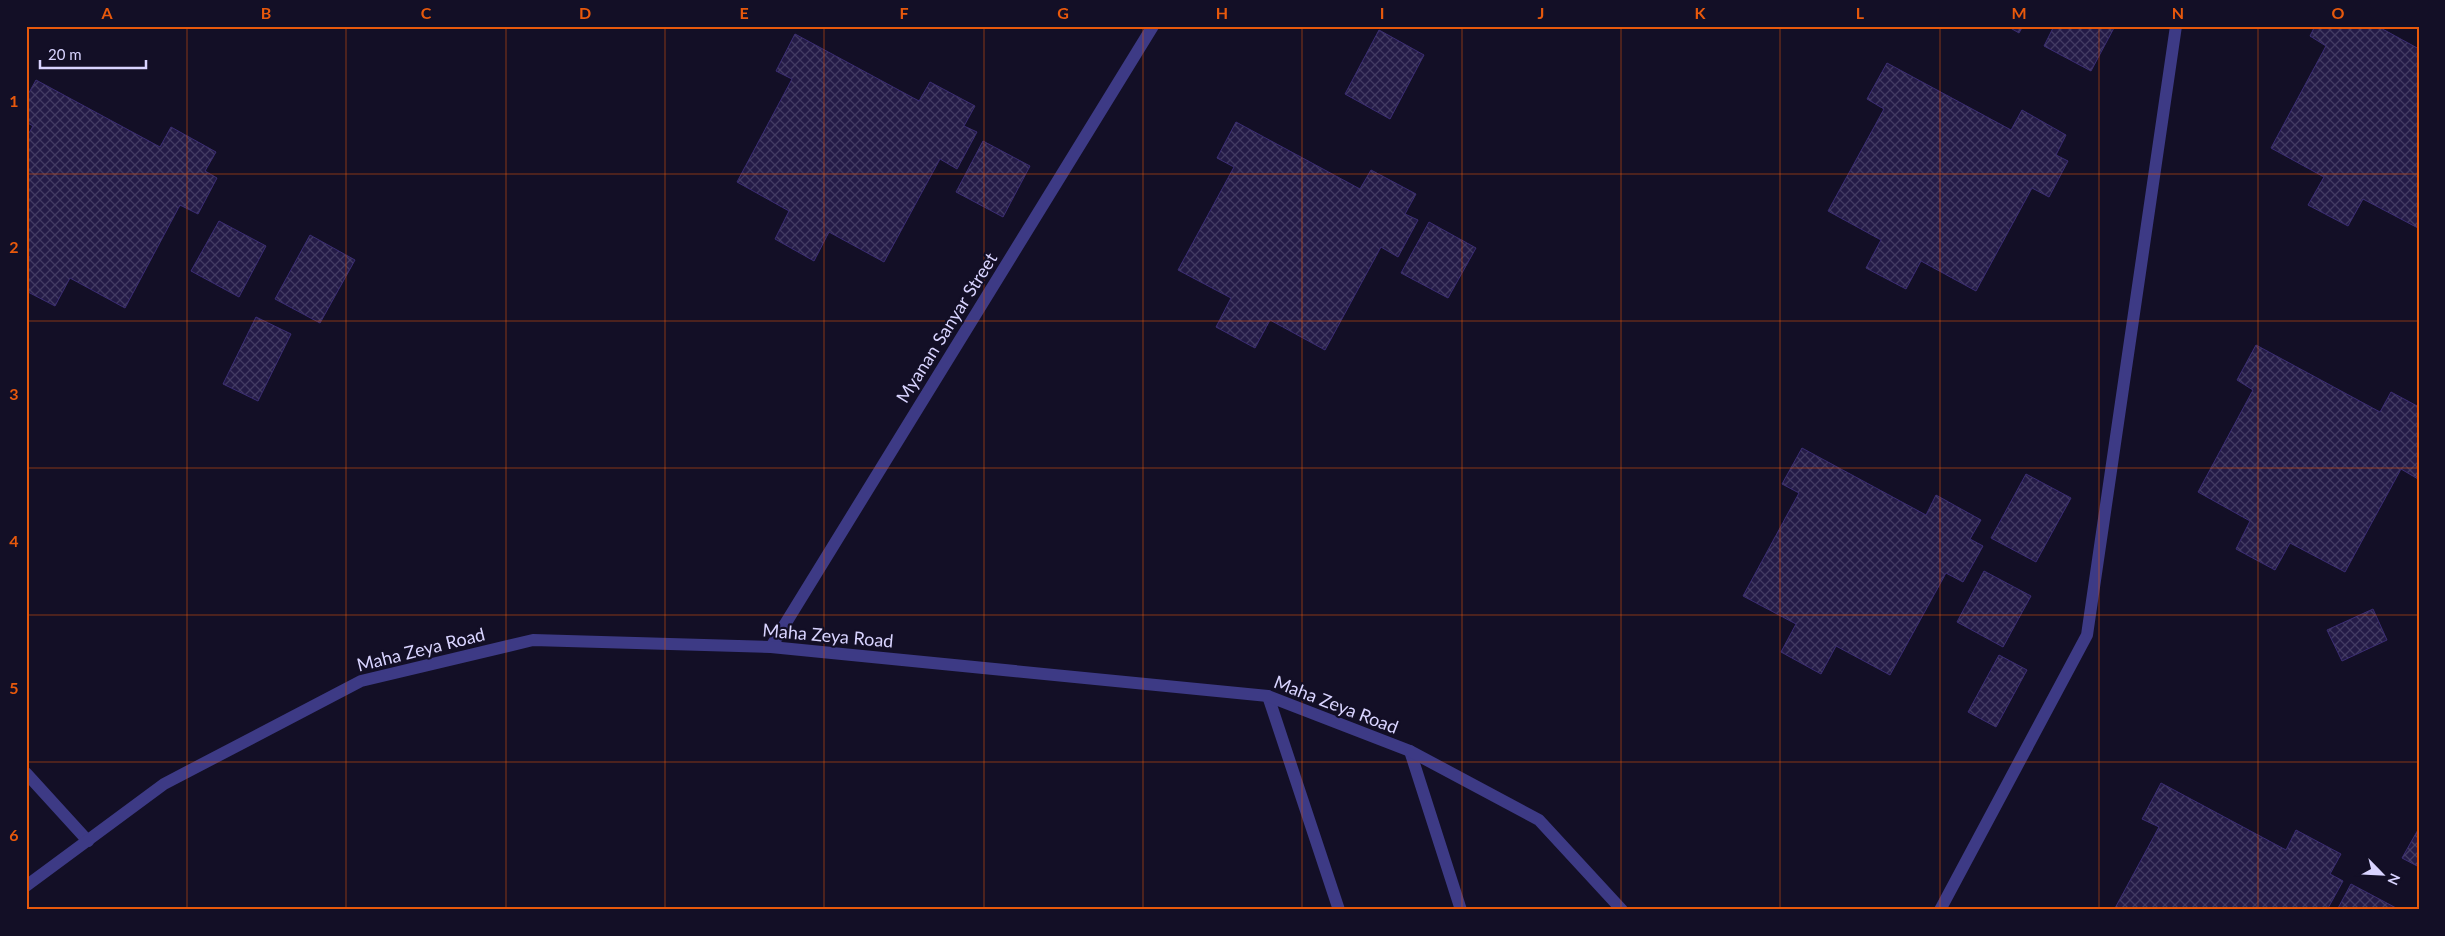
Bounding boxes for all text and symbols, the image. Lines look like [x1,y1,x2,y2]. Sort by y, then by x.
text: A [100,3,113,22]
text: B [261,3,271,22]
text: C [421,3,432,22]
text: D [579,3,591,22]
text: E [739,3,749,22]
text: F [899,3,909,22]
text: G [1057,3,1069,22]
text: H [1216,3,1228,22]
text: I [1380,3,1384,22]
text: J [1538,3,1544,22]
text: K [1695,3,1707,22]
text: L [1856,3,1865,22]
text: M [2011,3,2027,22]
text: N [2172,3,2184,22]
text: O [2332,3,2345,22]
scale bar [40,38,146,70]
text: 20 m [48,45,82,63]
text: 1 [9,91,19,110]
text: 2 [9,237,19,256]
street label: Myanan Sanyar Street [891,248,1002,407]
text: 3 [9,384,19,403]
text: 4 [9,531,19,550]
street label: Maha Zeya Road [762,618,894,652]
street label: Maha Zeya Road [354,622,487,676]
street label: Maha Zeya Road [1271,670,1402,738]
text: 5 [9,678,19,697]
text: 6 [9,825,19,844]
north arrow [2358,848,2408,898]
text: N [2384,871,2404,888]

